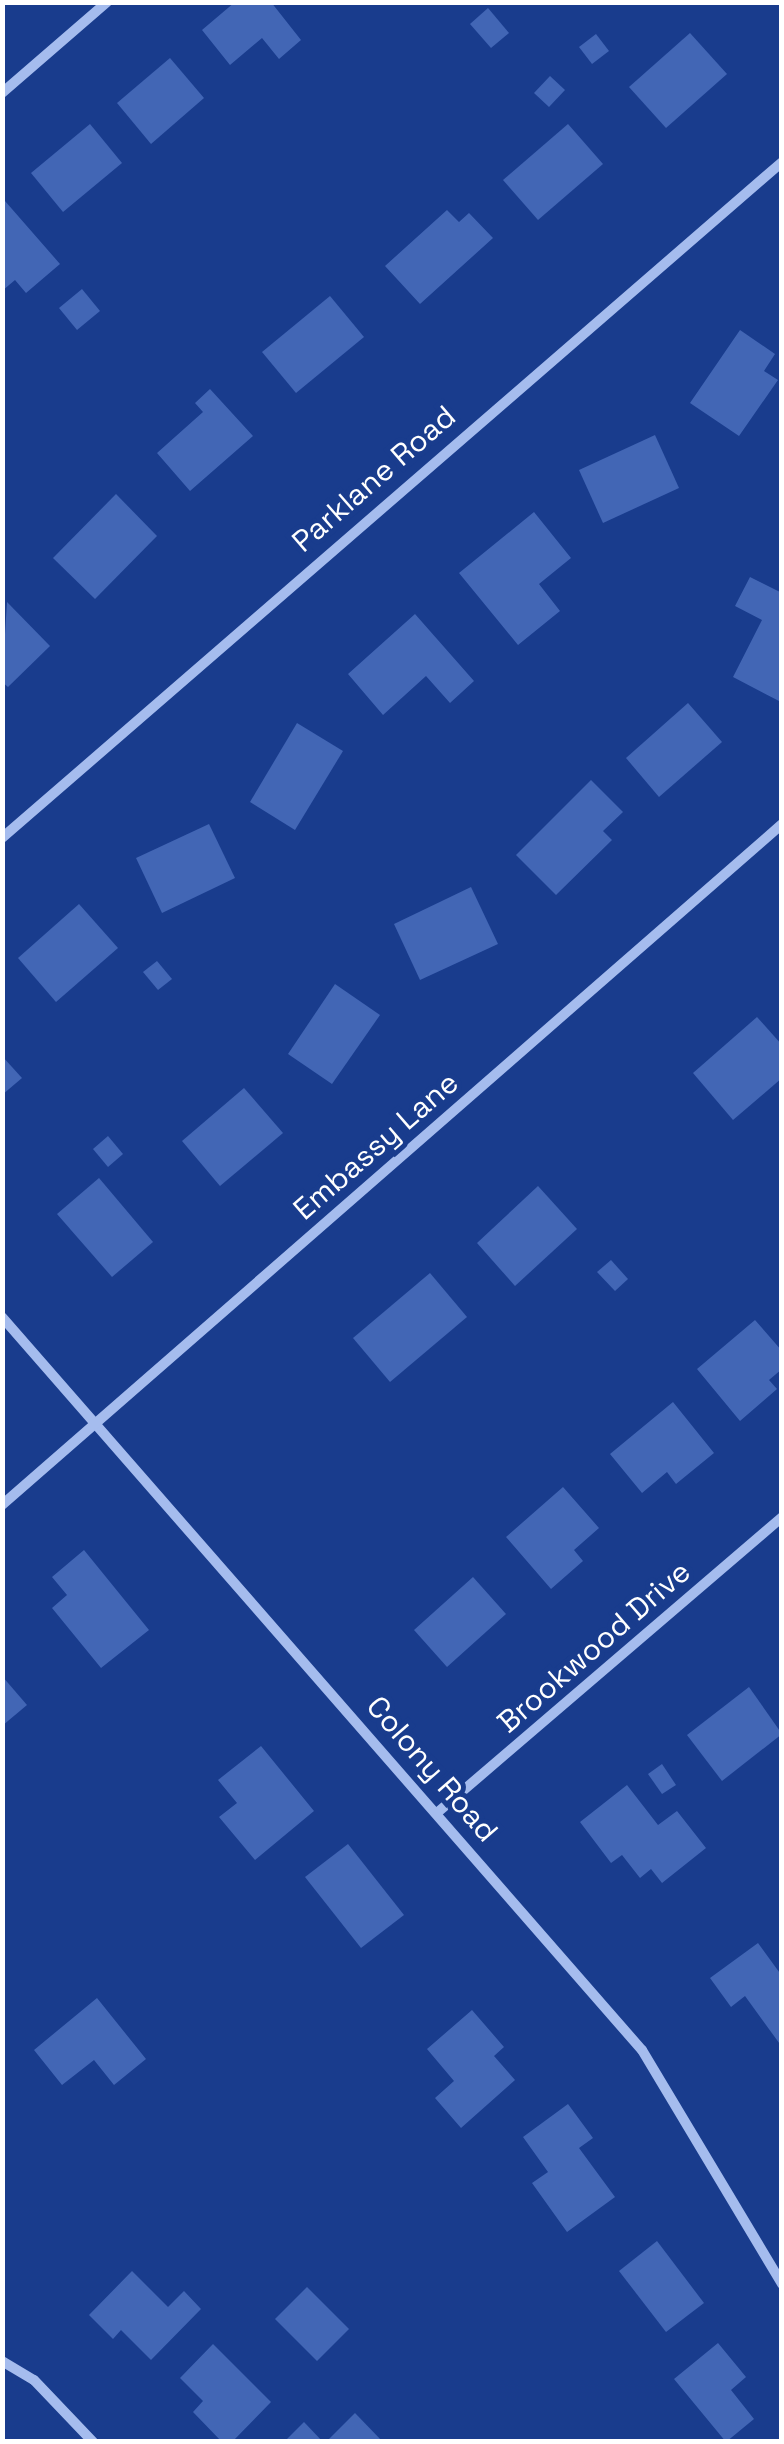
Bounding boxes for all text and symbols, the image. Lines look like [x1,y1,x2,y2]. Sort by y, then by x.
street label: Parklane Road [285,398,463,560]
street label: Embassy Lane [286,1065,466,1227]
street label: Brookwood Drive [490,1554,698,1740]
street label: Colony Road [359,1689,505,1849]

